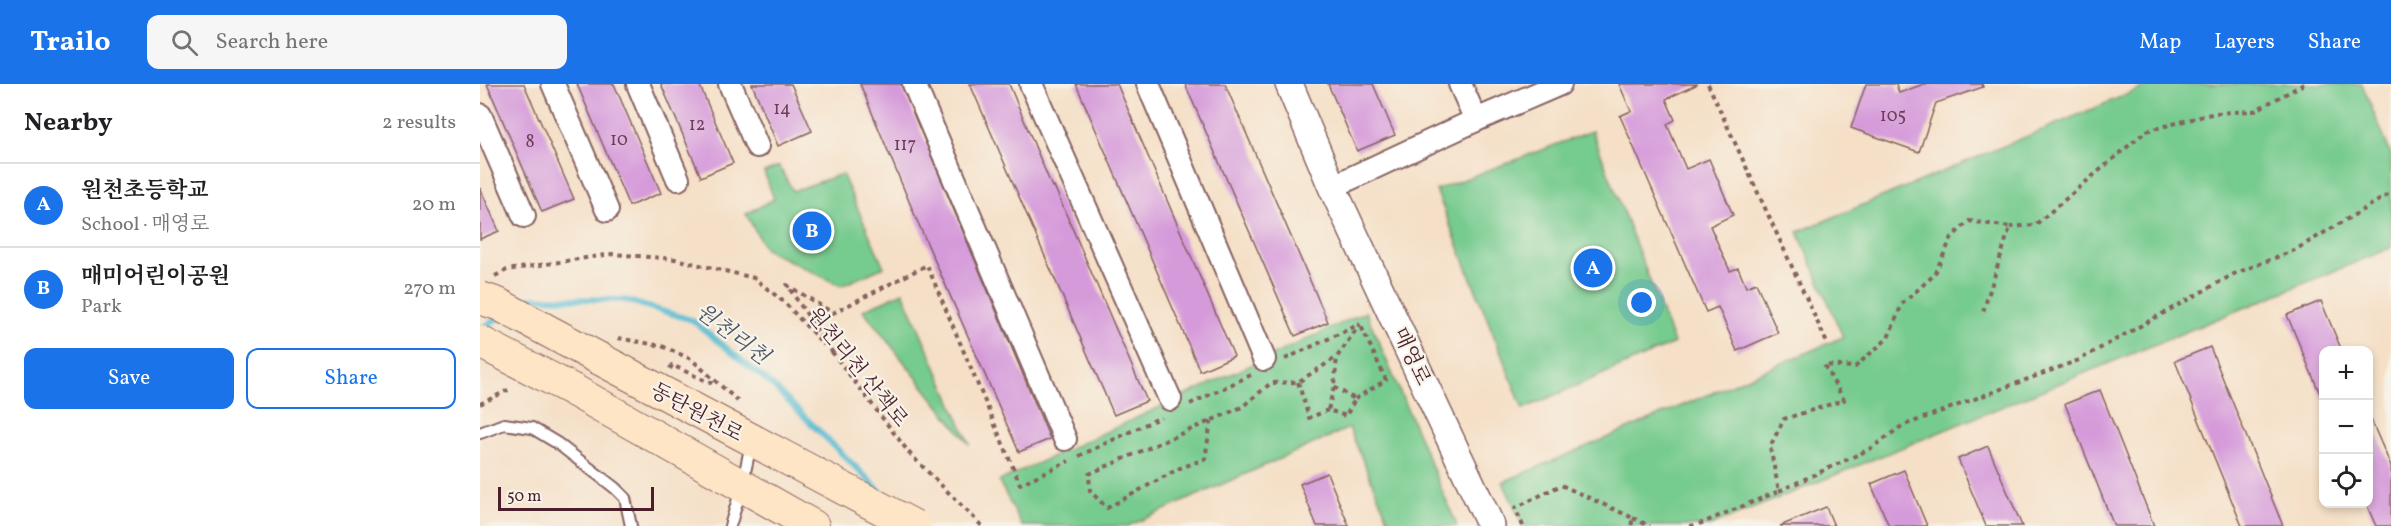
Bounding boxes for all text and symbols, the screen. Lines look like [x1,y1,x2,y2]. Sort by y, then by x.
search box [147,15,567,69]
text: Trailo [30,23,111,62]
icon: search [168,26,201,59]
text: Search here [216,27,328,58]
text: Map [2139,28,2181,57]
text: Layers [2214,28,2275,57]
text: Share [2308,28,2361,57]
house number: 14 [773,97,791,122]
house number: 105 [1880,104,1906,129]
text: Nearby [24,105,113,141]
text: 2 results [382,109,456,137]
house number: 12 [689,113,705,138]
house number: 10 [610,128,628,153]
house number: 8 [525,130,535,155]
house number: 117 [894,133,916,158]
text: 원천초등학교 [81,176,209,207]
text: A [36,191,51,219]
text: 20 m [412,191,456,219]
pin: B [792,208,832,254]
text: School · 매영로 [81,211,209,239]
pin: A [1574,246,1612,291]
text: 매미어린이공원 [81,262,230,293]
text: B [37,275,50,303]
text: 270 m [403,275,456,303]
your location [1627,288,1656,317]
text: Park [81,293,122,321]
water label: 원천리천 [688,297,776,374]
street label: 원천리천 산책로 [800,302,914,434]
street label: 매영로 [1385,323,1437,390]
map controls [2319,346,2373,508]
button: + [2319,346,2373,400]
button: Save [24,348,234,409]
button: Share [246,348,456,409]
street label: 동탄원천로 [645,377,748,450]
button: − [2319,400,2373,454]
button: locate [2319,454,2373,508]
scale bar [498,484,654,512]
text: 50 m [507,486,541,508]

